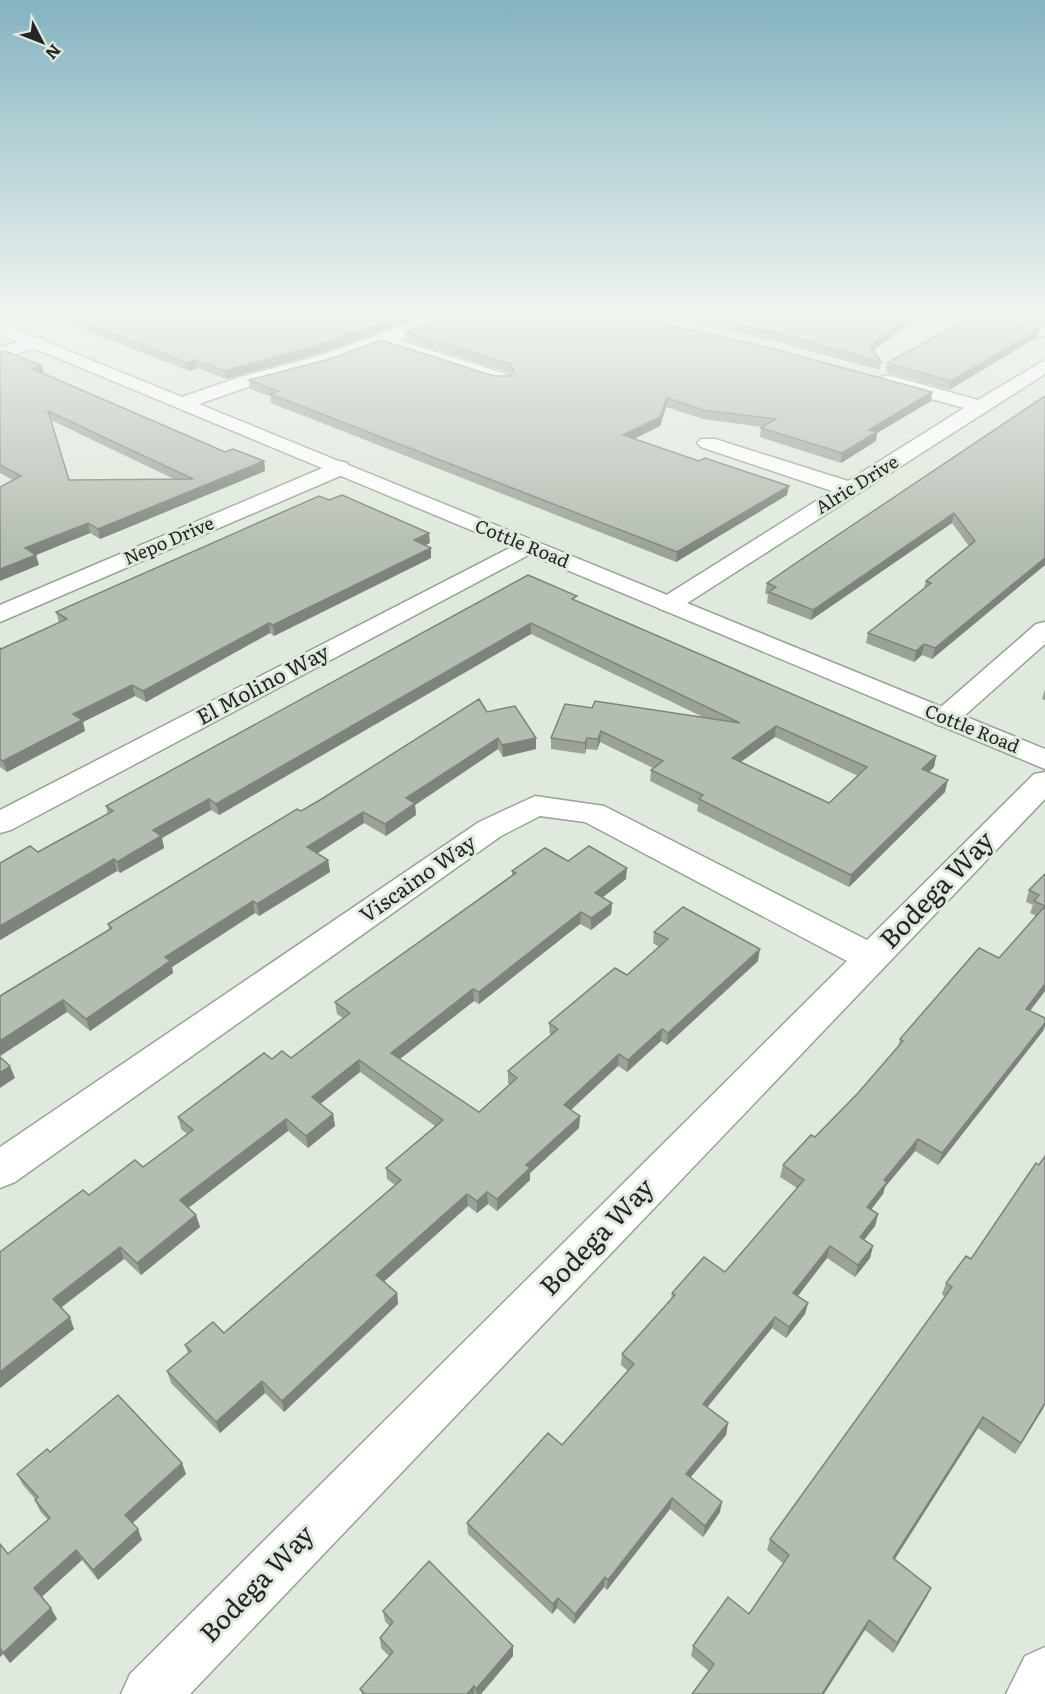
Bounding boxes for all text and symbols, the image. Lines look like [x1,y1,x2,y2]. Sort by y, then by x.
north arrow [12,12,72,72]
text: N [40,40,67,66]
street label: Alric Drive [809,447,903,520]
street label: Nepo Drive [119,508,218,571]
street label: Cottle Road [471,511,574,574]
street label: El Molino Way [190,634,335,731]
street label: Cottle Road [921,696,1024,759]
street label: Bodega Way [869,821,1002,956]
street label: Viscaino Way [352,825,482,929]
street label: Bodega Way [529,1168,662,1303]
street label: Bodega Way [189,1515,322,1650]

